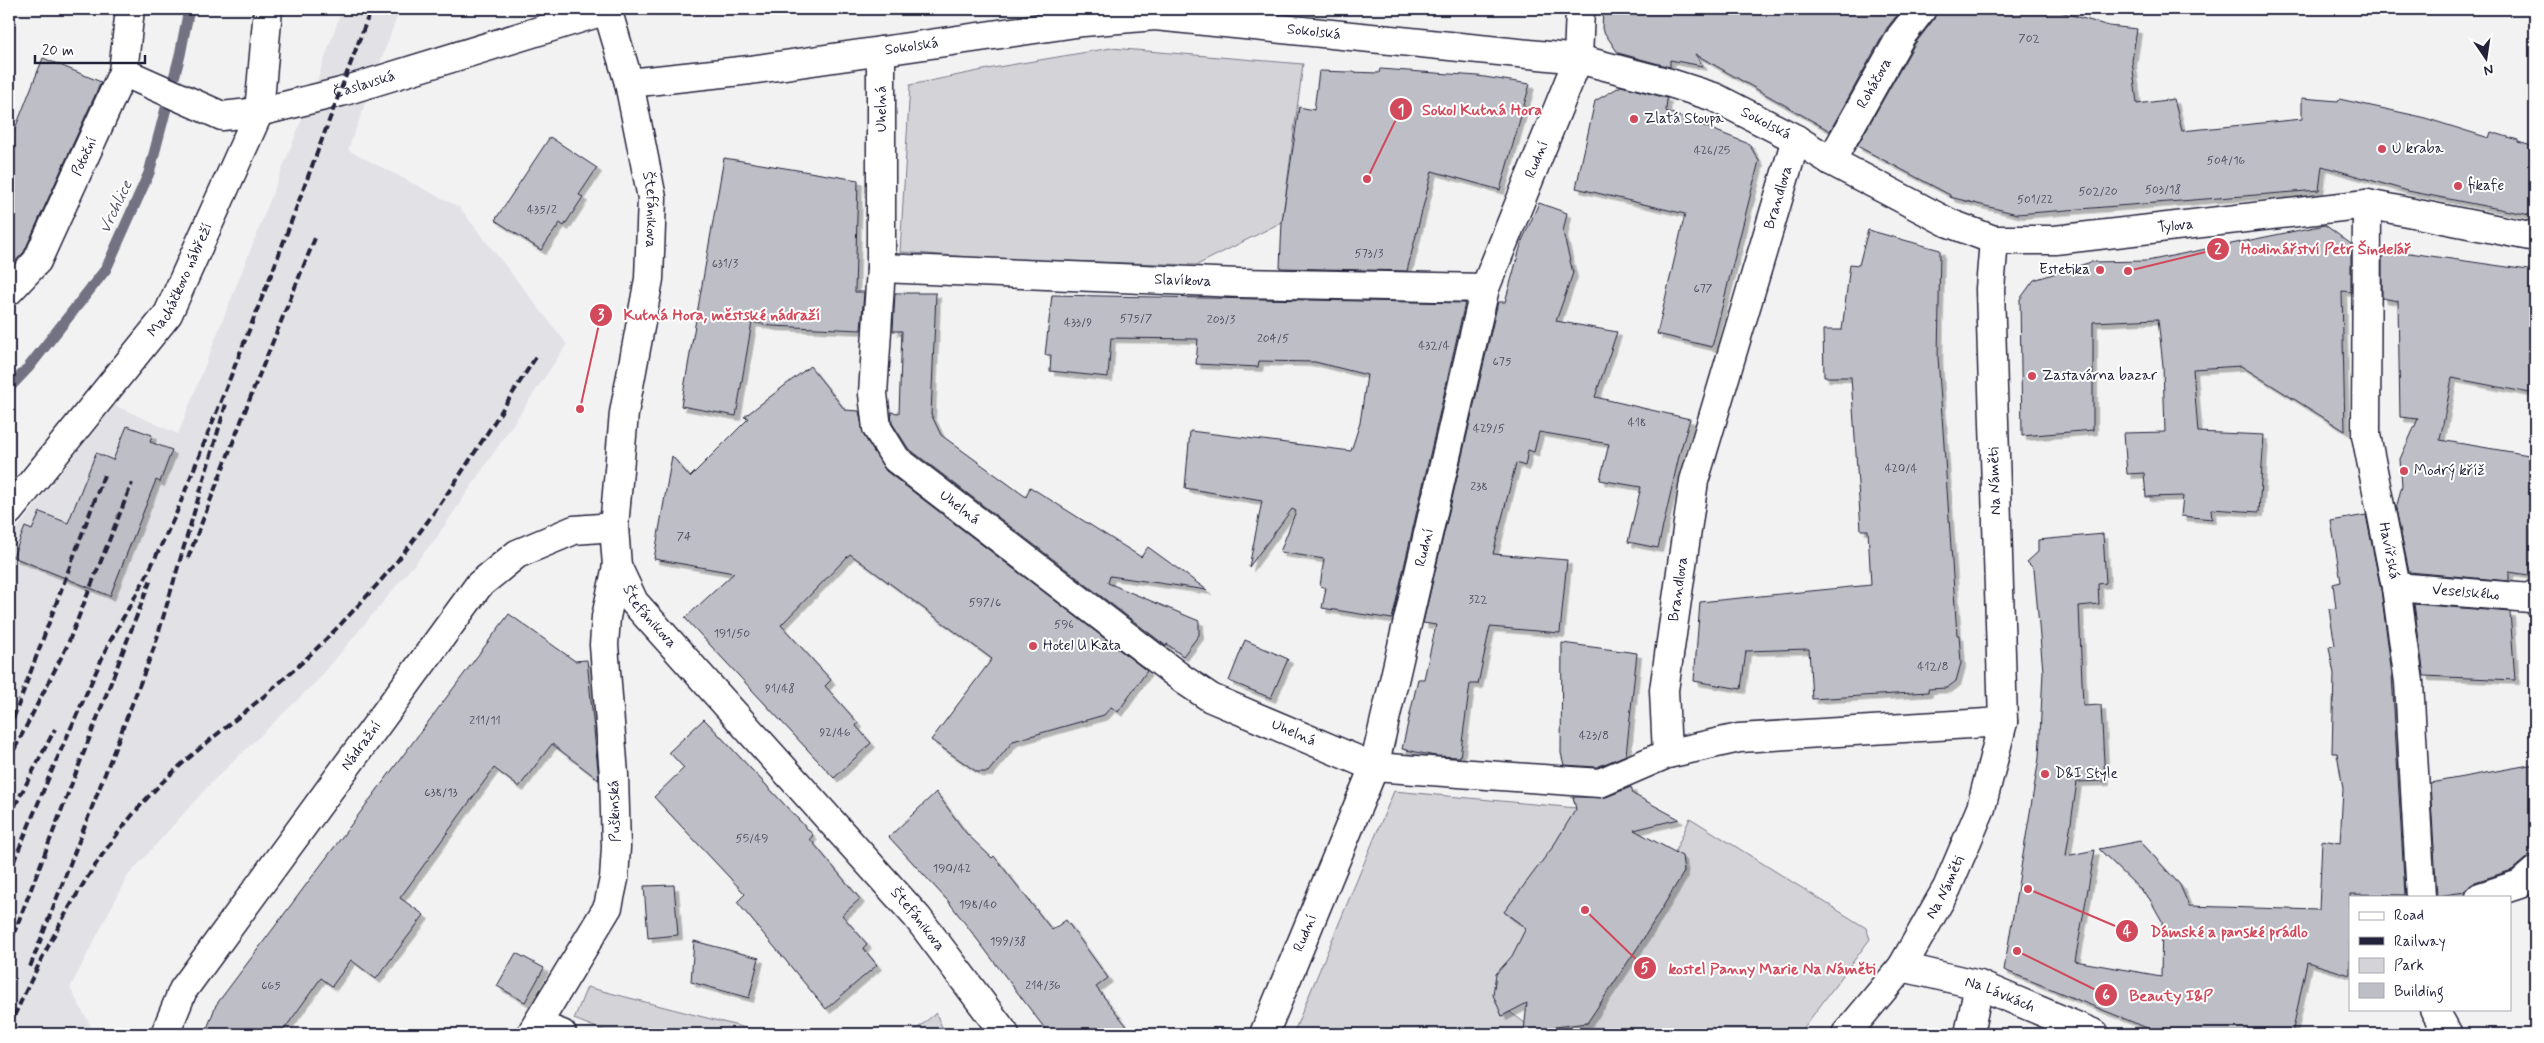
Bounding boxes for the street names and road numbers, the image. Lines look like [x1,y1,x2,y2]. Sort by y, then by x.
street label: Sokolská [1286,19,1342,45]
street label: Sokolská [883,33,940,60]
street label: Roháčova [1852,54,1897,112]
street label: Čáslavská [331,66,398,104]
street label: Uhelná [872,86,892,132]
street label: Sokolská [1737,102,1794,145]
street label: Potoční [67,133,102,179]
street label: Rudní [1521,138,1554,181]
street label: Brandlova [1760,163,1798,232]
street label: Štefánikova [637,170,662,249]
street label: Tylova [2156,214,2195,238]
street label: Macháčkovo nábřeží [143,220,218,342]
street label: Slavíkova [1154,269,1212,292]
street label: Na Náměti [1984,446,2006,515]
street label: Uhelná [935,486,984,530]
street label: Havířská [2373,520,2404,581]
street label: Rudní [1411,526,1439,569]
street label: Brandlova [1664,555,1693,623]
street label: Veselského [2431,580,2500,605]
street label: Štefánikova [617,582,681,653]
street label: Uhelná [1268,715,1319,751]
street label: Nádražní [337,717,386,775]
street label: Puškinská [604,780,626,842]
street label: Na Náměti [1921,853,1970,923]
street label: Štefánikova [885,883,950,956]
street label: Rudní [1289,911,1322,955]
street label: Na Lávkách [1963,972,2038,1018]

